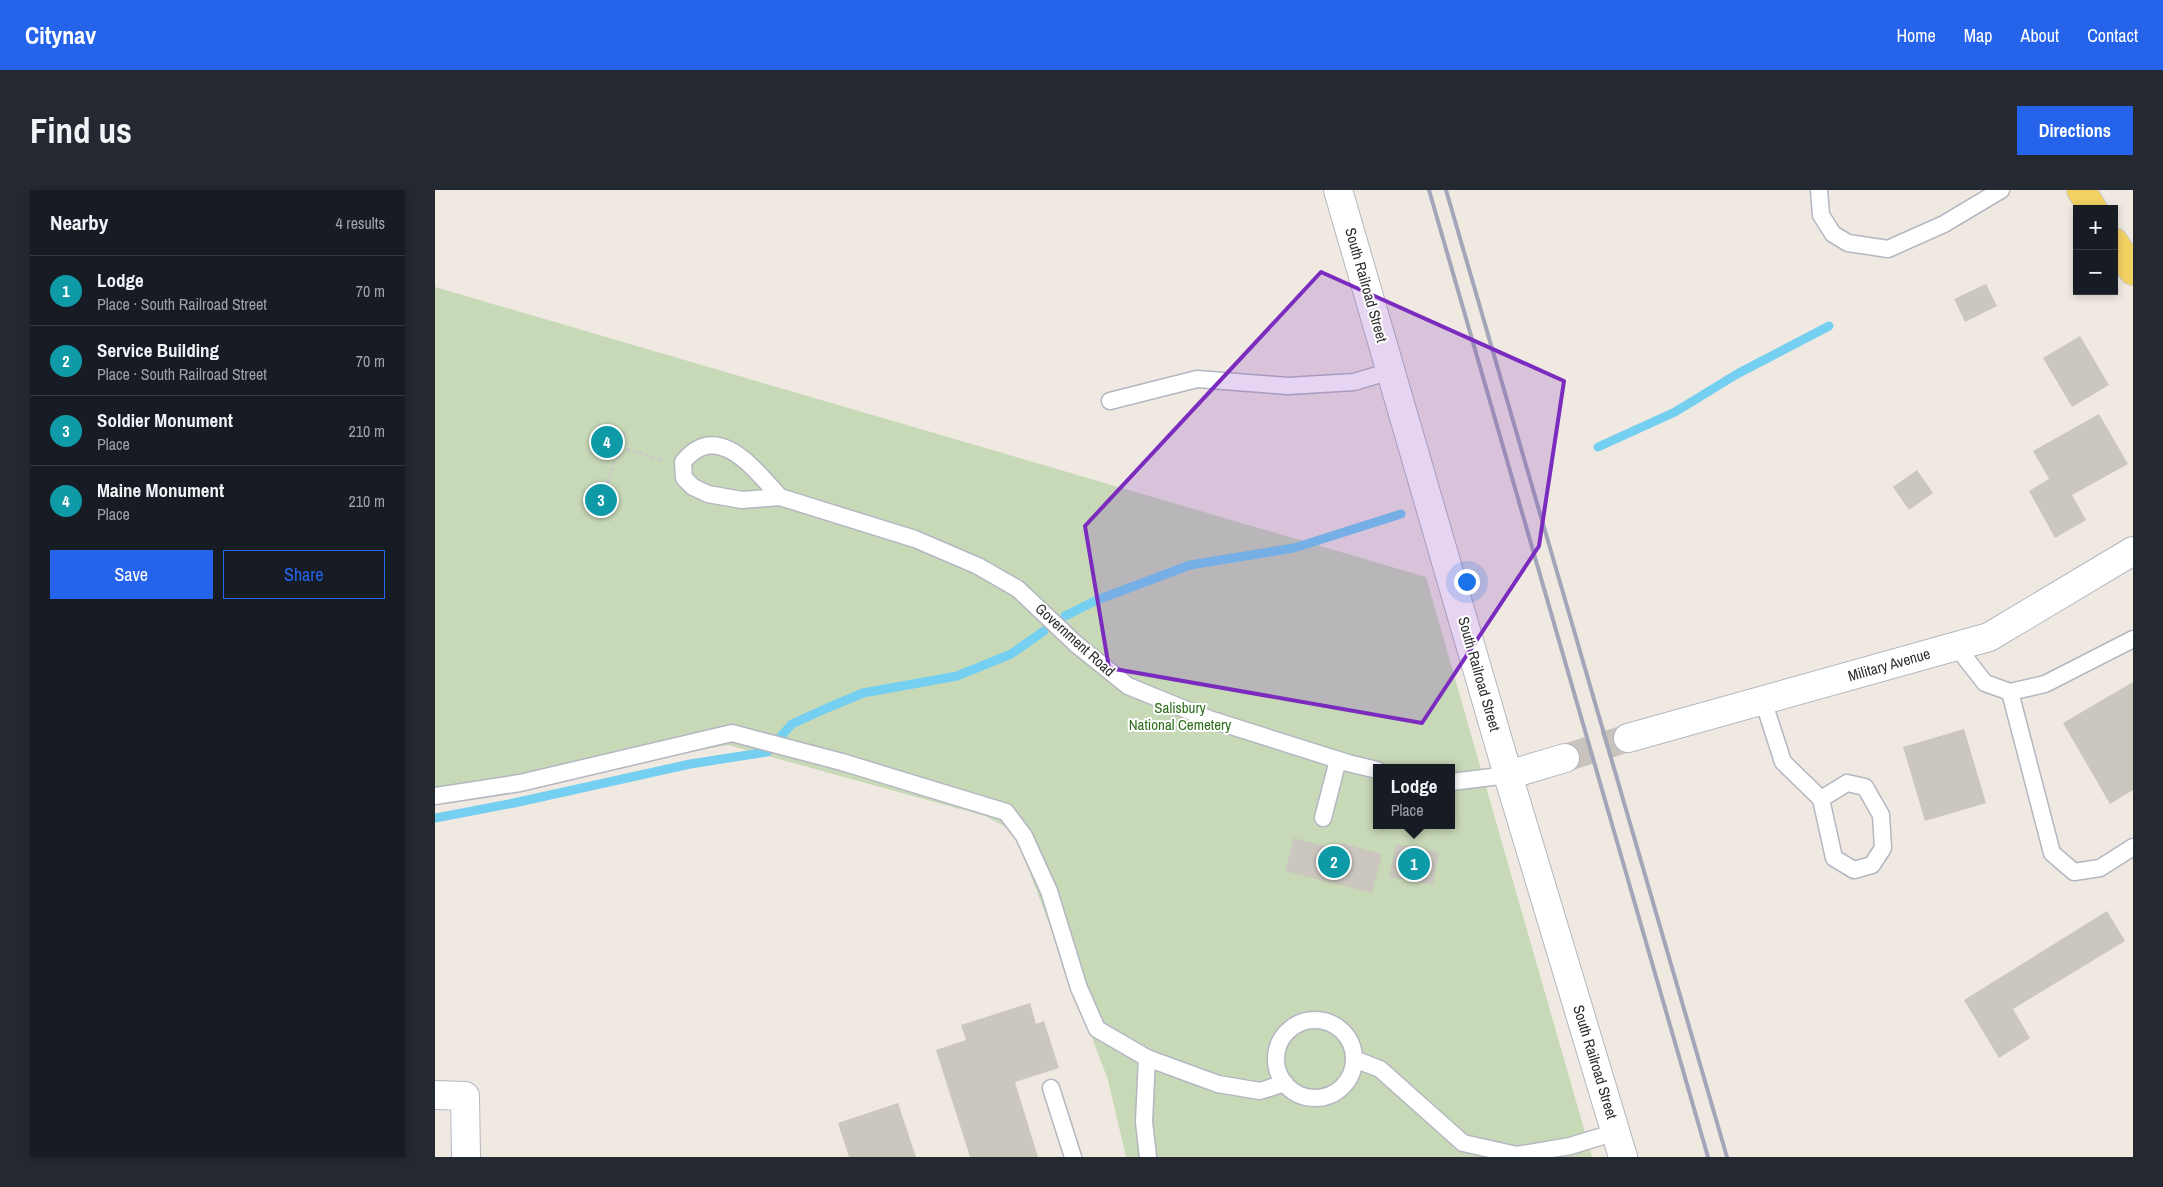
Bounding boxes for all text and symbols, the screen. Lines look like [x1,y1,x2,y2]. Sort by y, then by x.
text: Citynav [25,19,96,51]
text: Home [1896,23,1936,48]
text: Map [1964,23,1993,48]
text: About [2021,23,2059,48]
text: Contact [2087,23,2138,48]
button: Directions [2017,106,2133,155]
text: Find us [30,107,132,154]
map controls [2073,205,2118,295]
button: + [2073,205,2118,250]
text: Nearby [50,208,108,237]
text: 4 results [335,212,385,234]
street label: South Railroad Street [1340,225,1393,345]
button: − [2073,250,2118,295]
text: Lodge [97,267,144,293]
text: 1 [62,280,70,302]
text: 70 m [356,280,385,302]
text: Place · South Railroad Street [97,293,267,315]
text: Service Building [97,337,219,363]
text: 2 [62,350,70,372]
text: 70 m [356,350,385,372]
text: Place · South Railroad Street [97,363,267,385]
text: Soldier Monument [97,407,233,433]
text: 3 [62,420,70,442]
text: 210 m [349,420,385,442]
pin: 4 [591,423,623,461]
text: Place [97,433,130,455]
text: Maine Monument [97,477,224,503]
pin: 3 [585,481,617,519]
text: 4 [62,490,70,512]
text: 210 m [349,490,385,512]
text: Place [97,503,130,525]
button: Save [50,550,213,599]
button: Share [223,550,385,599]
your location [1454,569,1480,595]
street label: Government Road [1031,598,1120,681]
street label: South Railroad Street [1453,614,1506,734]
street label: Military Avenue [1845,643,1933,686]
park label: Salisbury National Cemetery [1129,697,1232,735]
popup [1373,764,1455,829]
text: Lodge [1391,773,1437,799]
text: Place [1391,799,1423,821]
pin: 2 [1318,843,1350,881]
pin: 1 [1398,845,1430,883]
street label: South Railroad Street [1568,1002,1623,1122]

